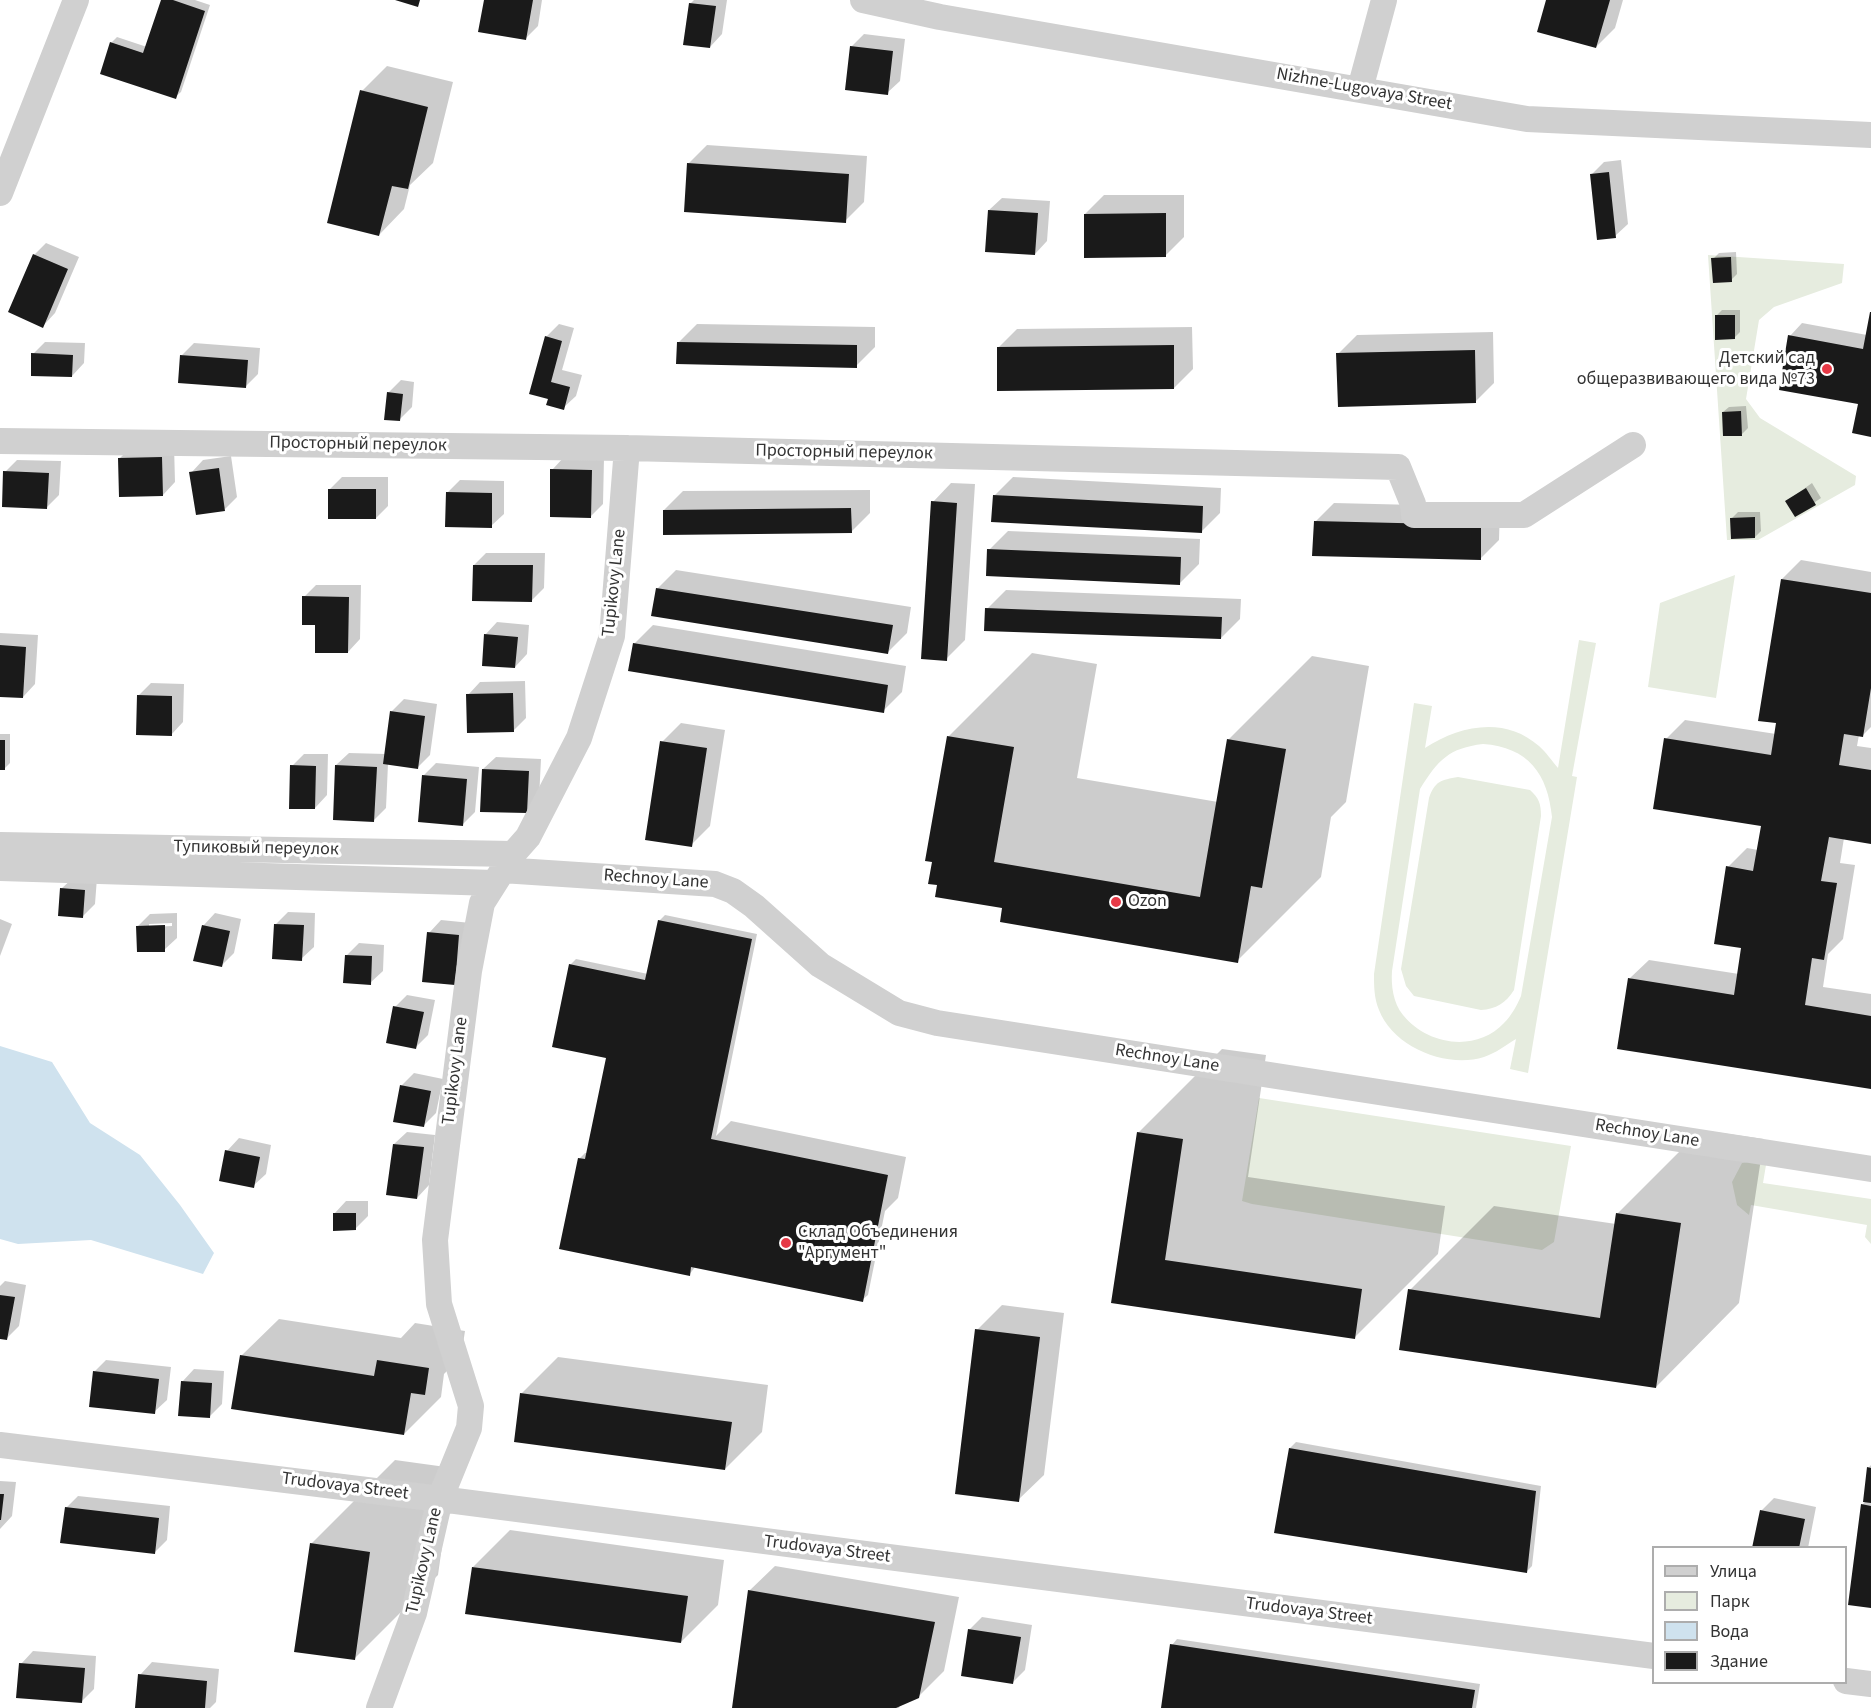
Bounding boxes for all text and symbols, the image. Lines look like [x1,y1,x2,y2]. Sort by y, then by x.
street label: Nizhne-Lugovaya Street [1275,64,1453,116]
place label: Детский сад общеразвивающего вида №73 [1577,348,1815,391]
marker: Детский сад общеразвивающего вида №73 [1820,362,1834,376]
street label: Просторный переулок [269,433,447,457]
street label: Просторный переулок [755,441,933,465]
street label: Tupikovy Lane [599,528,631,638]
street label: Тупиковый переулок [173,837,339,861]
street label: Rechnoy Lane [603,866,709,894]
place label: Ozon [1128,891,1167,913]
marker: Ozon [1109,895,1123,909]
street label: Tupikovy Lane [439,1016,473,1126]
street label: Rechnoy Lane [1113,1040,1221,1078]
street label: Rechnoy Lane [1593,1115,1701,1153]
place label: Склад Объединения "Аргумент" [798,1222,958,1264]
marker: Склад Объединения "Аргумент" [779,1236,793,1250]
street label: Trudovaya Street [280,1469,410,1505]
street label: Tupikovy Lane [402,1506,448,1616]
street label: Trudovaya Street [762,1532,892,1568]
legend [1652,1546,1847,1684]
text: Улица [1710,1559,1757,1584]
text: Парк [1710,1589,1750,1614]
street label: Trudovaya Street [1244,1594,1374,1630]
text: Вода [1710,1619,1749,1644]
text: Здание [1710,1649,1768,1674]

